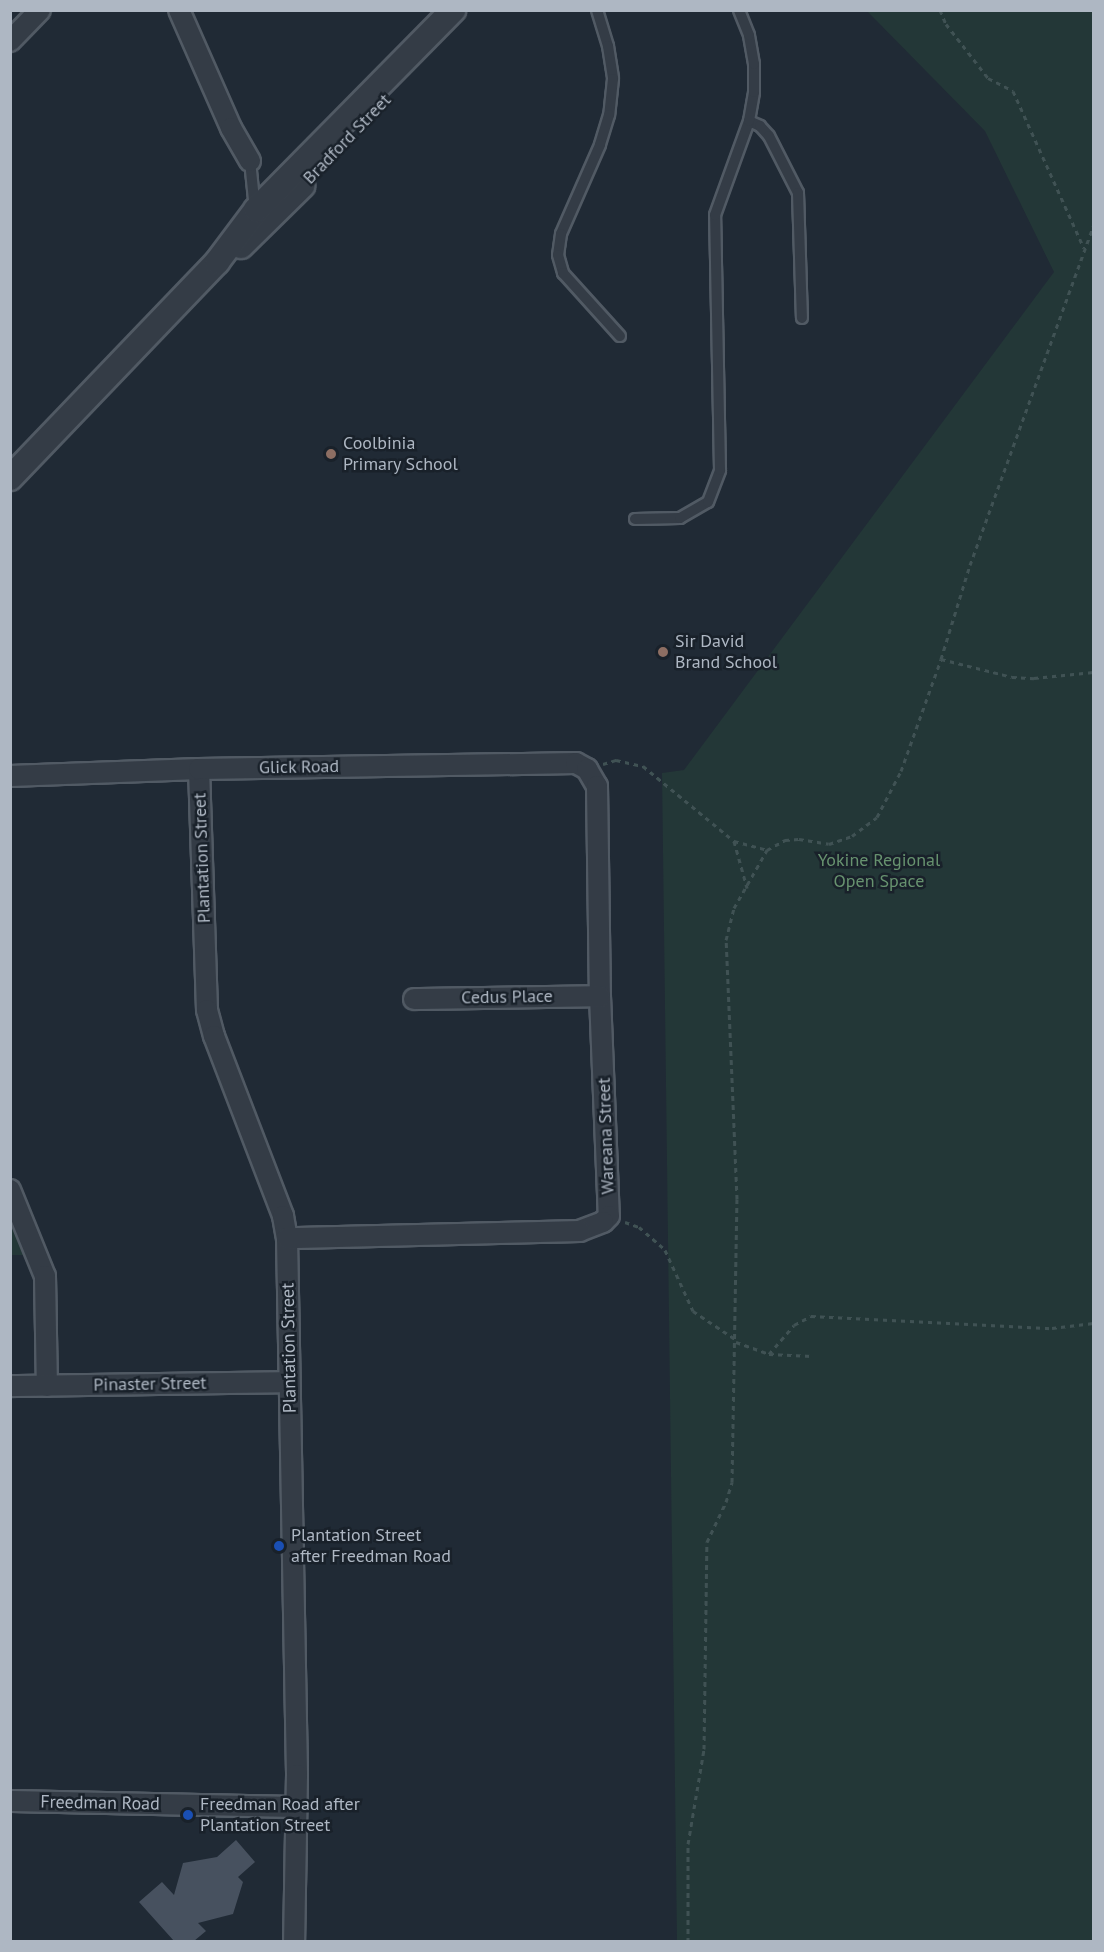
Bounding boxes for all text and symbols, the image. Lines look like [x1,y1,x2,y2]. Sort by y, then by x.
street label: Bradford Street [299,89,395,189]
place label: Coolbinia Primary School [343,433,458,476]
marker: Coolbinia Primary School [324,447,338,461]
place label: Sir David Brand School [675,631,777,674]
marker: Sir David Brand School [656,645,670,659]
street label: Glick Road [258,755,340,779]
street label: Plantation Street [189,793,215,923]
park label: Yokine Regional Open Space [818,850,940,892]
street label: Cedus Place [461,985,553,1009]
street label: Wareana Street [593,1077,619,1195]
street label: Plantation Street [277,1283,301,1413]
street label: Pinaster Street [93,1372,207,1396]
place label: Plantation Street after Freedman Road [291,1525,451,1568]
marker: Plantation Street after Freedman Road [272,1539,286,1553]
street label: Freedman Road [40,1791,160,1815]
place label: Freedman Road after Plantation Street [200,1794,360,1836]
marker: Freedman Road after Plantation Street [181,1808,195,1822]

